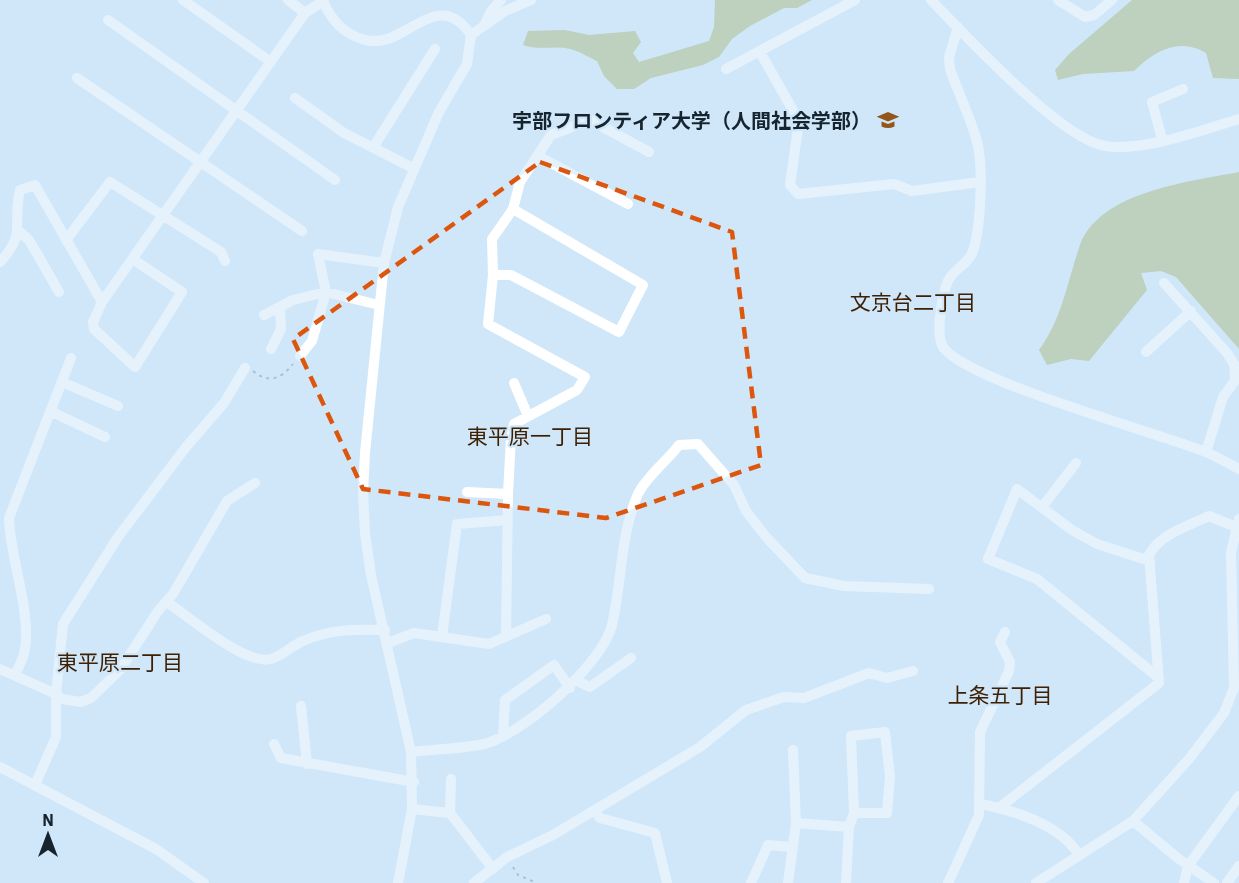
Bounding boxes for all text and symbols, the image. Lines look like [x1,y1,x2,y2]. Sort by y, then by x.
place label: 宇部フロンティア大学（人間社会学部） [512,107,871,134]
school or university icon: 宇部フロンティア大学（人間社会学部） [876,108,900,132]
district label: 文京台二丁目 [850,288,976,316]
district label: 東平原一丁目 [467,422,593,450]
district label: 東平原二丁目 [57,648,183,676]
district label: 上条五丁目 [948,681,1053,709]
north arrow [18,805,78,865]
text: N [42,810,54,830]

